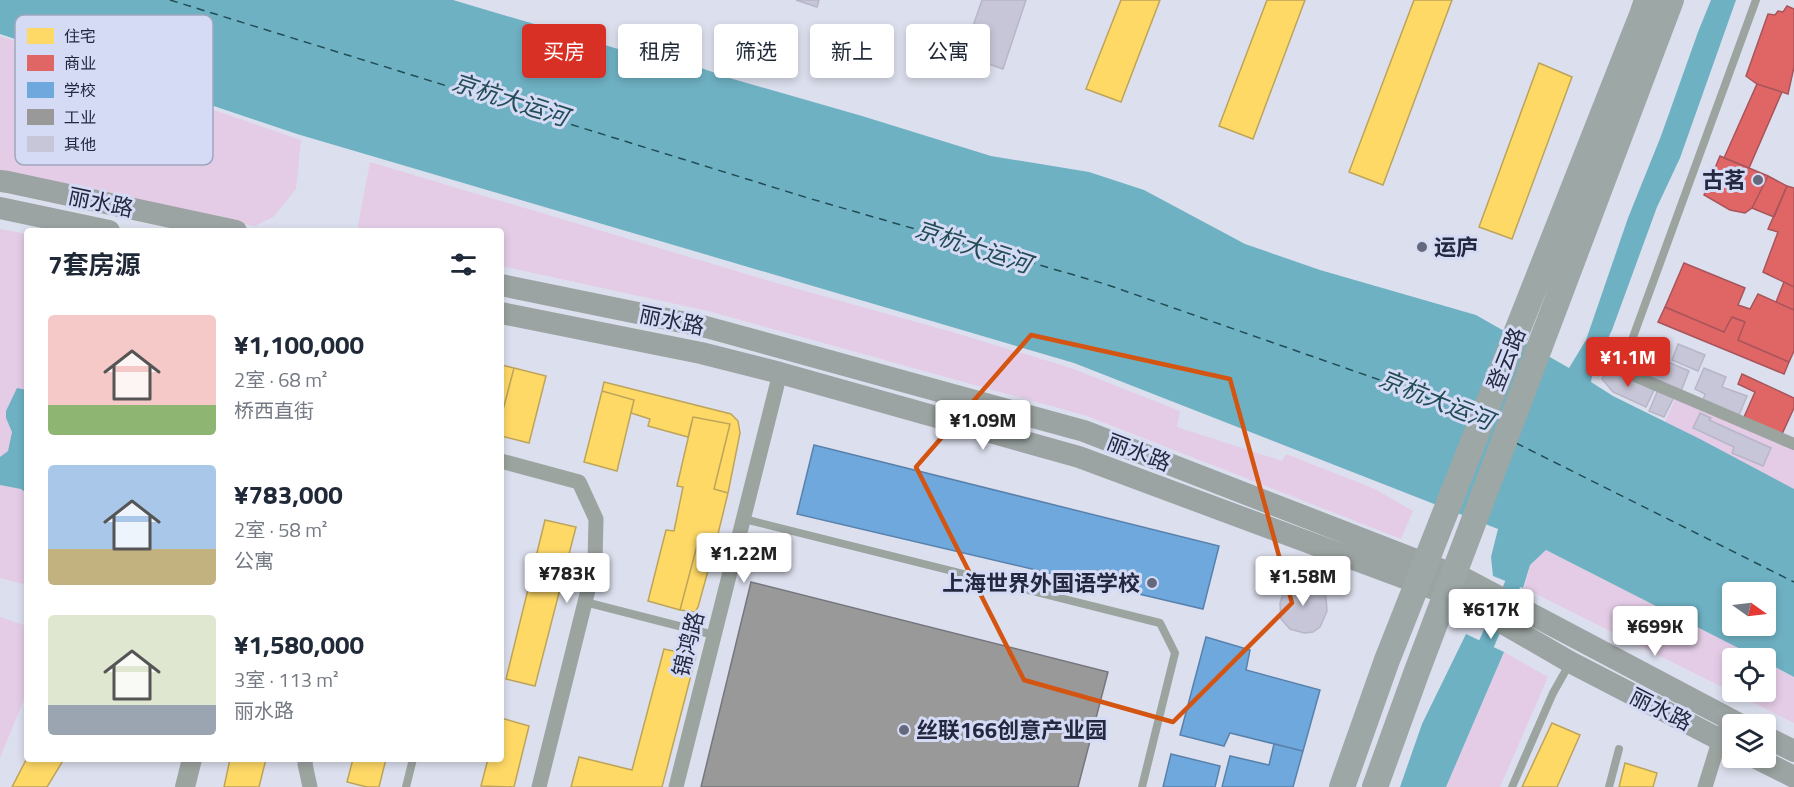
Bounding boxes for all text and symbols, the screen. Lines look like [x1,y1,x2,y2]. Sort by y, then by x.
legend [15,15,213,165]
text: 住宅 [64,24,96,48]
chip: 买房 [522,24,606,78]
chip: 租房 [618,24,702,78]
chip: 筛选 [714,24,798,78]
chip: 新上 [810,24,894,78]
chip: 公寓 [906,24,990,78]
text: 商业 [64,51,96,75]
water label: 京杭大运河 [448,63,577,136]
text: 学校 [64,78,96,102]
text: 工业 [64,105,96,129]
text: 其他 [64,132,96,156]
place label: 古茗 [1702,163,1746,197]
marker: 古茗 [1751,173,1765,187]
street label: 丽水路 [65,179,137,225]
water label: 京杭大运河 [911,210,1040,283]
place label: 运庐 [1434,230,1478,264]
marker: 运庐 [1415,240,1429,254]
text: 7套房源 [48,245,141,284]
icon: filters [447,248,480,281]
street label: 丽水路 [636,297,708,343]
street label: 登云路 [1478,322,1534,396]
text: ¥1,100,000 [234,325,364,364]
pin: ¥1.1M [1586,337,1670,388]
icon: home [96,339,168,411]
text: ¥1.1M [1600,341,1656,372]
water label: 京杭大运河 [1374,360,1502,440]
text: 2室 · 68 m² [234,364,327,395]
text: 桥西直街 [234,395,314,426]
pin: ¥1.09M [934,400,1032,451]
text: ¥1.09M [949,404,1017,435]
street label: 丽水路 [1102,424,1176,480]
text: ¥783,000 [234,475,343,514]
icon: home [96,489,168,561]
text: 2室 · 58 m² [234,514,327,545]
pin: ¥1.22M [695,533,793,584]
text: ¥1.22M [710,537,778,568]
text: 公寓 [234,545,274,576]
pin: ¥783K [525,553,609,604]
pin: ¥1.58M [1254,556,1352,607]
text: ¥783K [539,557,595,588]
text: ¥1.58M [1269,560,1337,591]
place label: 上海世界外国语学校 [942,566,1140,600]
marker: 上海世界外国语学校 [1145,576,1159,590]
north arrow [1722,582,1776,636]
map controls [1722,582,1776,768]
pin: ¥617K [1449,589,1533,640]
text: ¥617K [1463,593,1519,624]
pin: ¥699K [1613,606,1697,657]
street label: 锦鸿路 [664,608,712,680]
text: ¥699K [1627,610,1683,641]
text: ¥1,580,000 [234,625,364,664]
icon: home [96,639,168,711]
button: locate [1722,648,1776,702]
text: 3室 · 113 m² [234,664,339,695]
street label: 丽水路 [1624,679,1698,739]
text: 丽水路 [234,695,294,726]
place label: 丝联166创意产业园 [916,713,1107,747]
button: layers [1722,714,1776,768]
marker: 丝联166创意产业园 [897,723,911,737]

